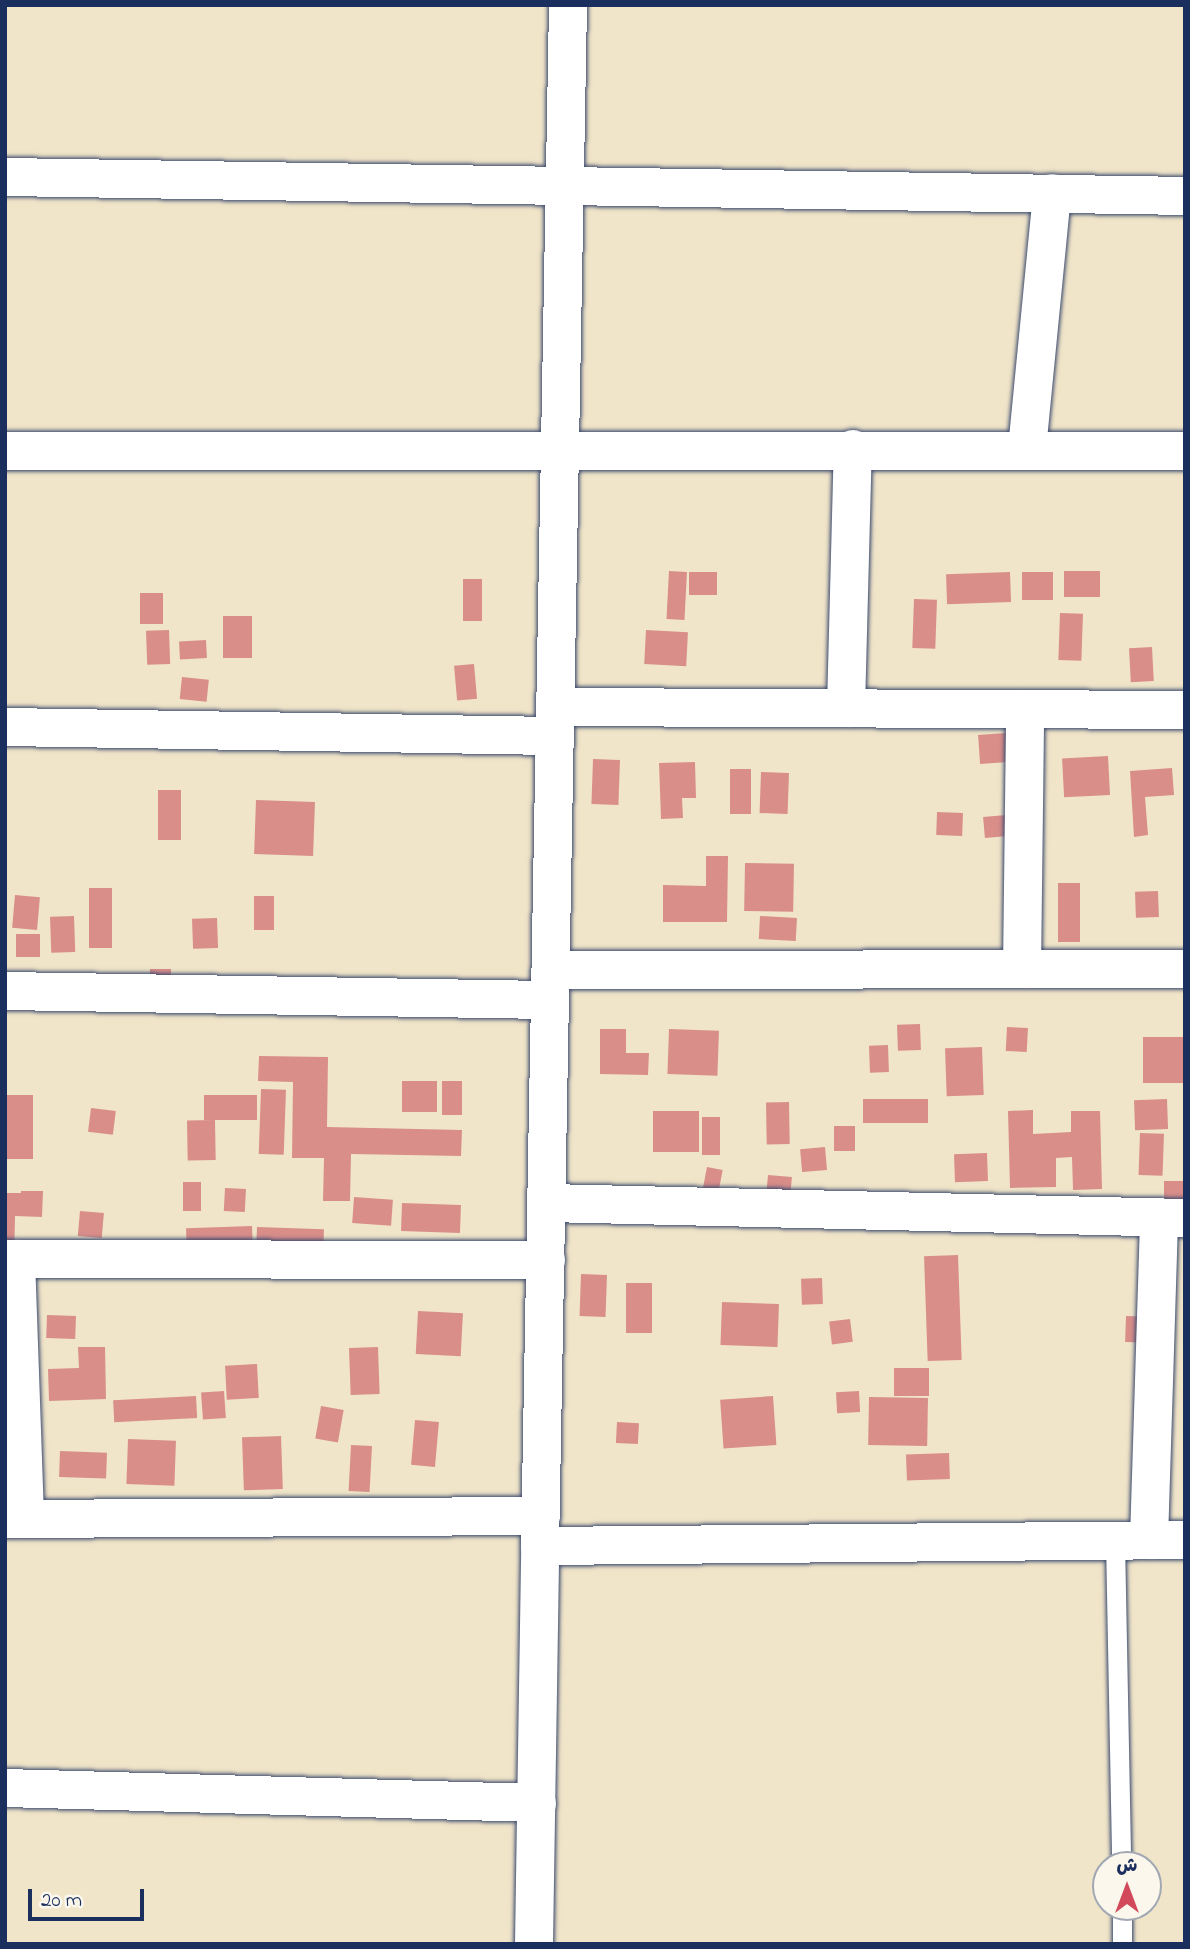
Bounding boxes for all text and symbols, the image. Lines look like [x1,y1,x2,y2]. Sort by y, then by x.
north arrow [1092,1851,1162,1921]
text: ش [1117,1853,1137,1880]
scale bar [32,1876,147,1920]
text: 20 m [41,1886,82,1916]

